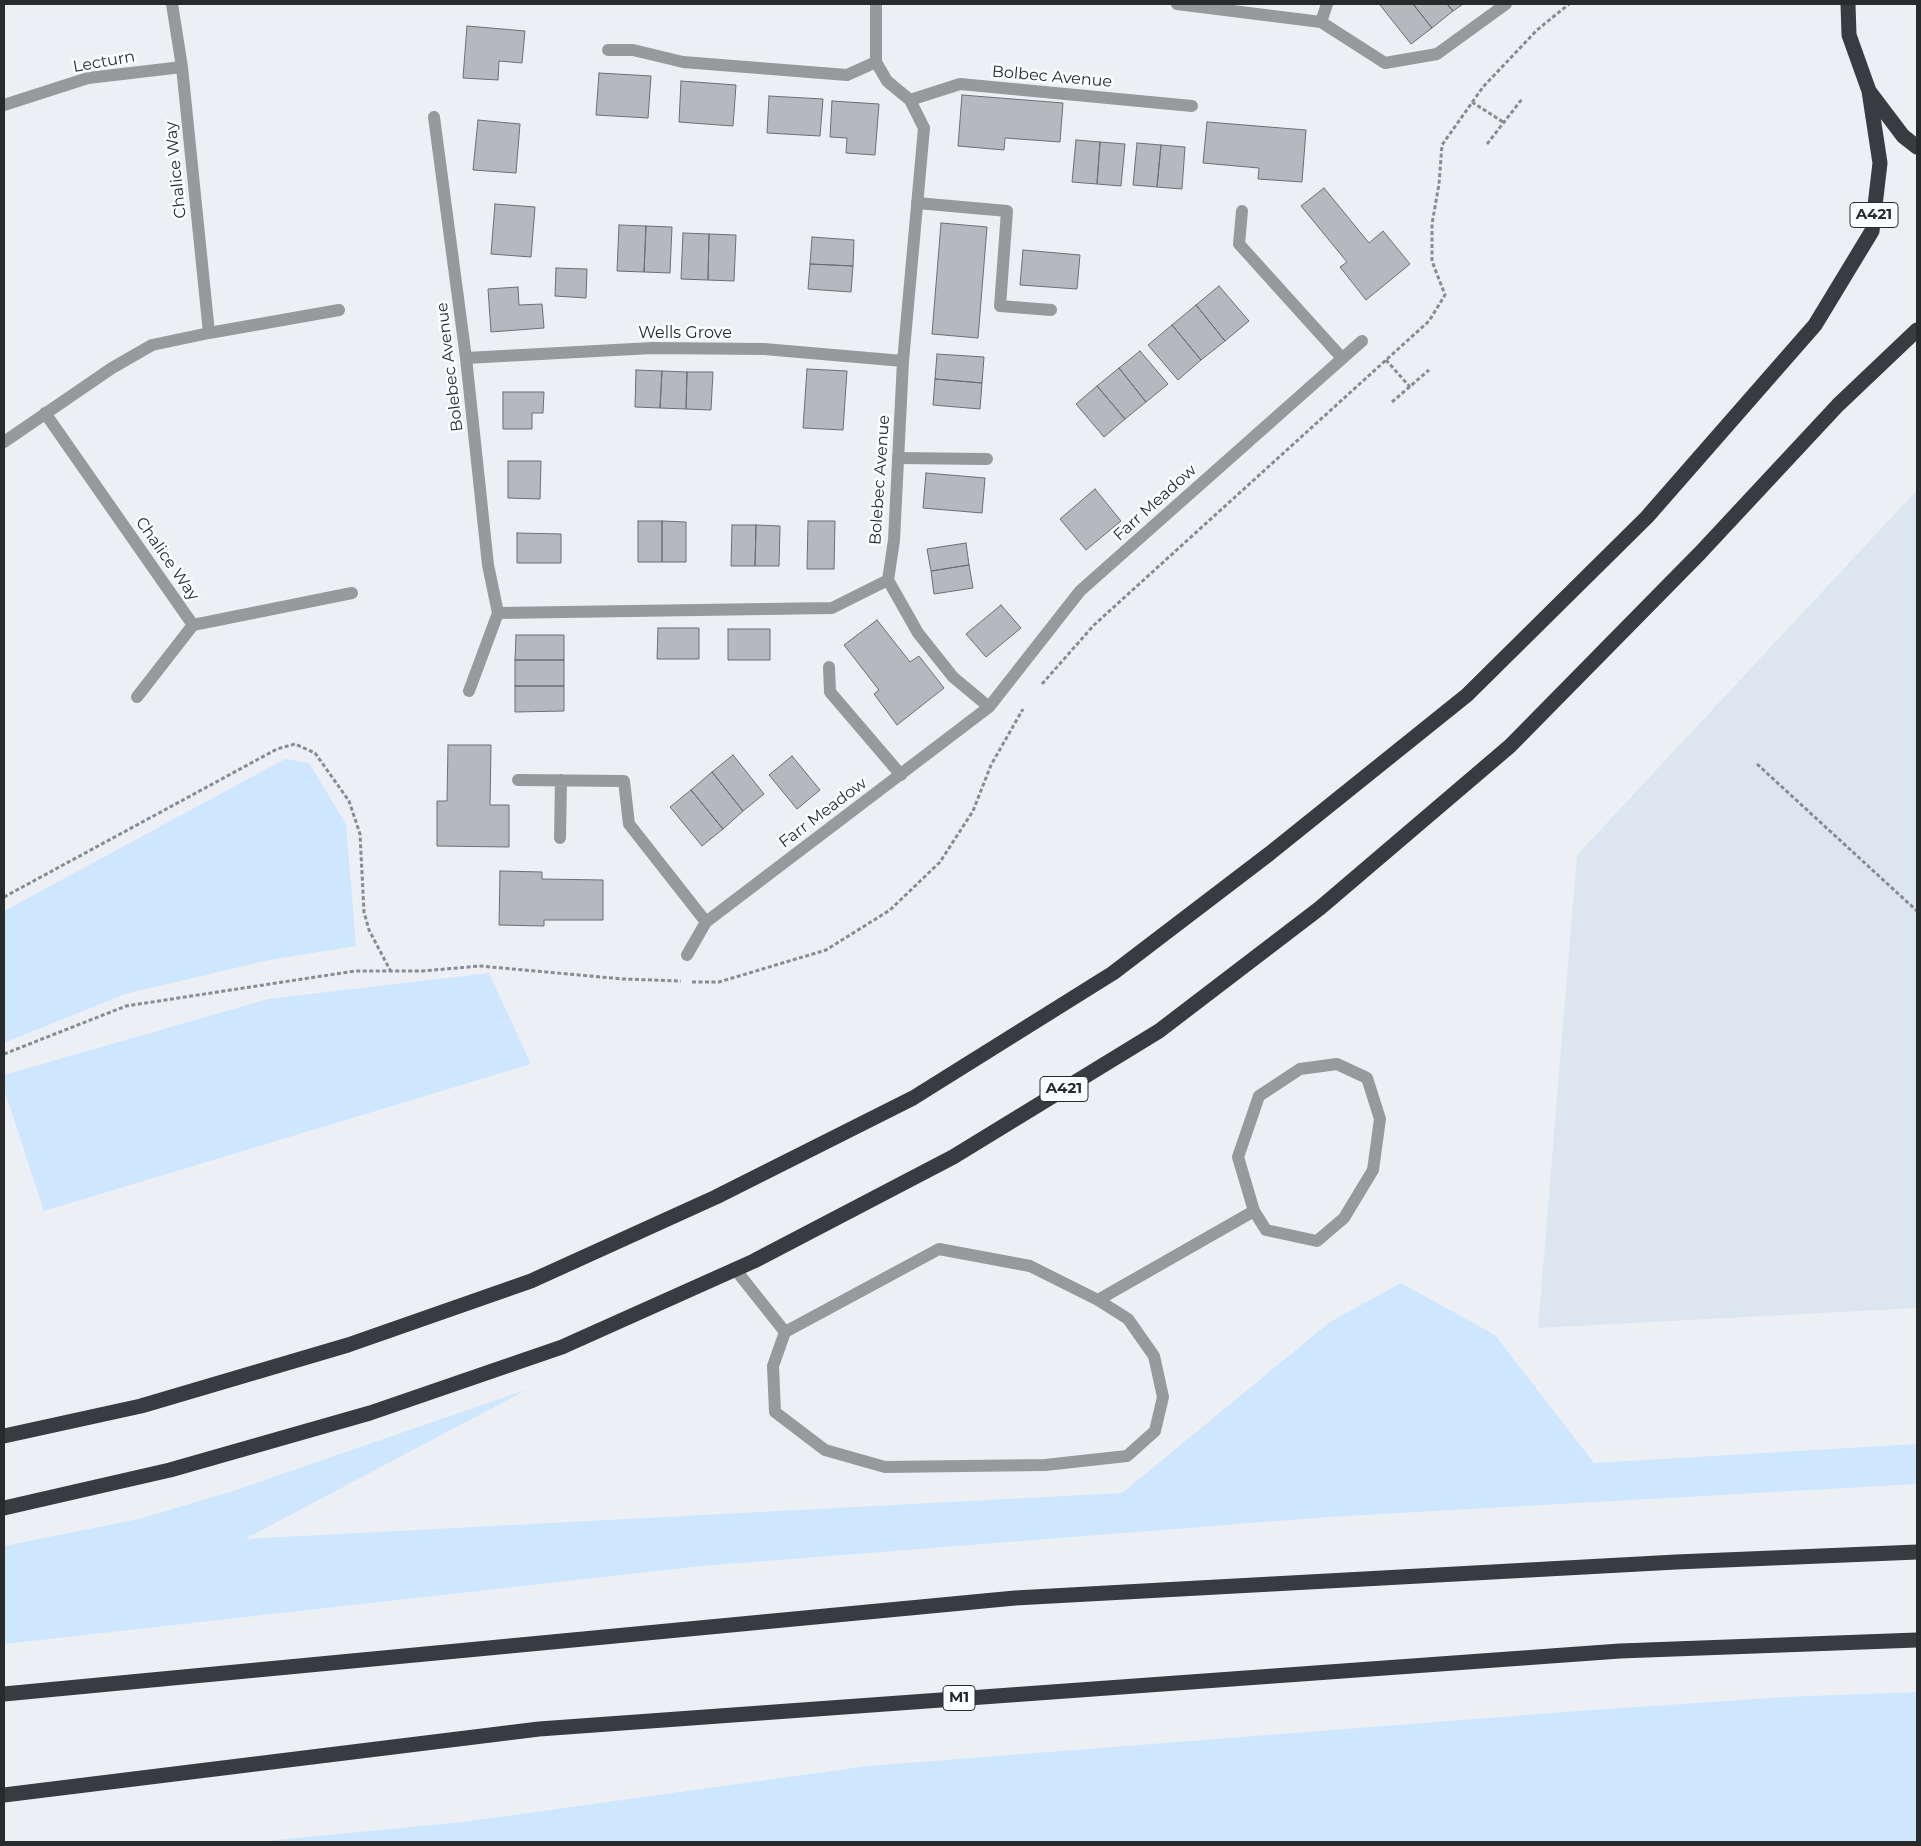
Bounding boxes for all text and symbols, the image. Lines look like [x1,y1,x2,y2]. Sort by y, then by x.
street label: Lecturn [72,47,136,77]
street label: Bolbec Avenue [991,62,1113,92]
street label: Chalice Way [161,120,191,220]
road number: A421 [1850,202,1898,228]
street label: Bolebec Avenue [433,301,467,433]
street label: Wells Grove [638,323,732,343]
street label: Bolebec Avenue [866,414,894,546]
street label: Farr Meadow [1110,461,1200,545]
street label: Chalice Way [131,514,203,604]
street label: Farr Meadow [775,774,871,852]
road number: A421 [1040,1076,1088,1102]
road number: M1 [943,1686,975,1710]

